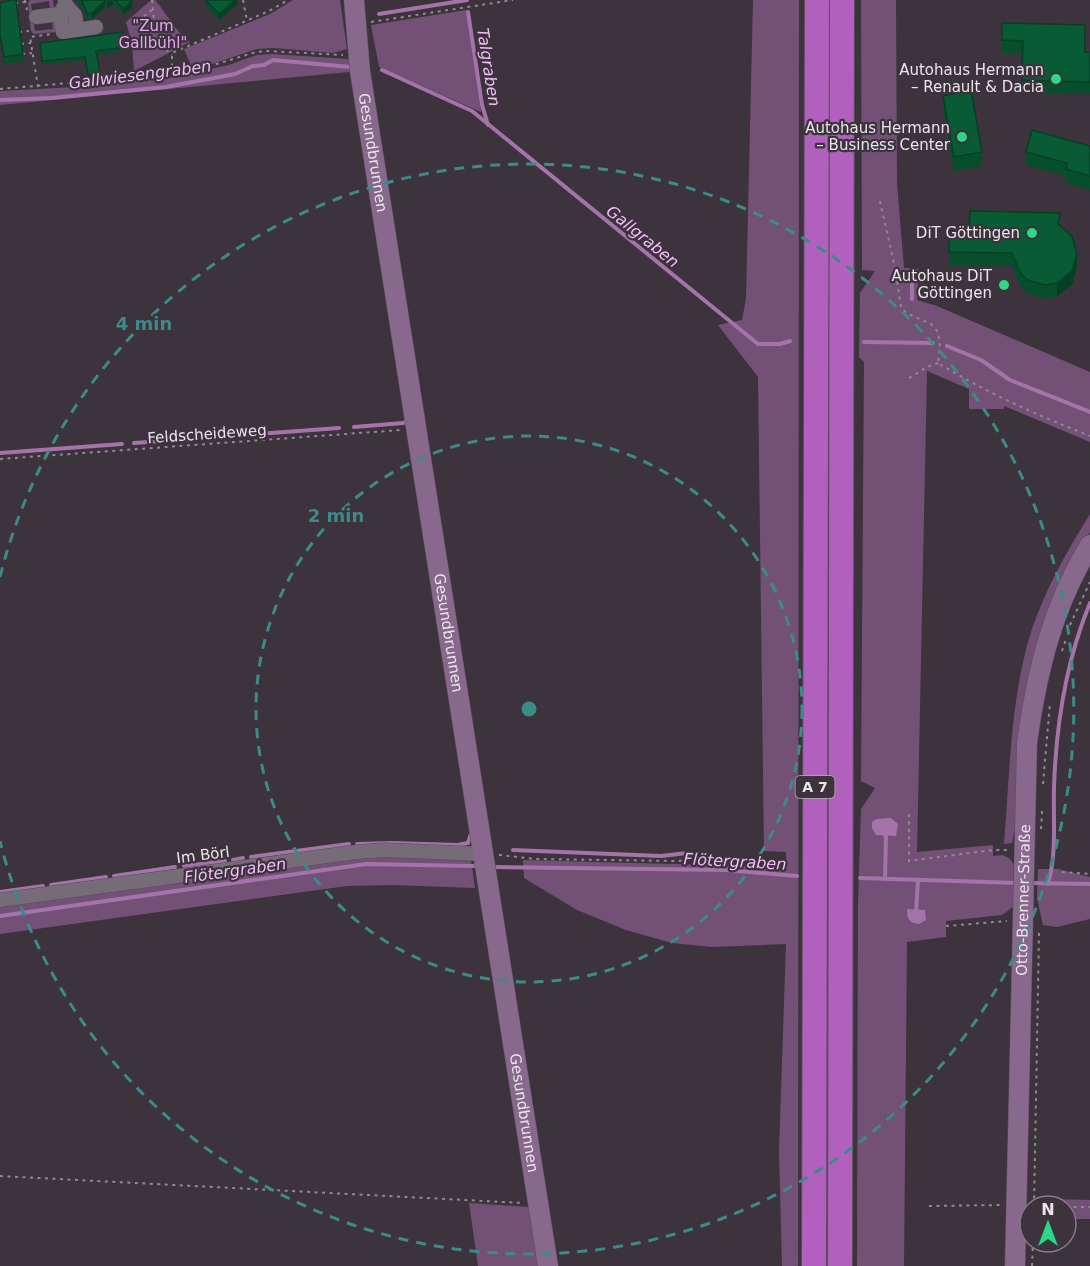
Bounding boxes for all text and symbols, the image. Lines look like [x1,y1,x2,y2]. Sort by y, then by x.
park label: "Zum Gallbühl" [119,17,187,52]
water label: Talgraben [473,27,504,108]
water label: Gallwiesengraben [68,56,212,93]
place label: Autohaus Hermann – Renault & Dacia [899,61,1044,96]
marker: Autohaus Hermann – Renault & Dacia [1049,72,1063,86]
street label: Gesundbrunnen [355,92,391,214]
place label: Autohaus Hermann – Business Center [805,119,951,154]
marker: Autohaus Hermann – Business Center [955,130,969,144]
water label: Gallgraben [603,201,683,271]
place label: DiT Göttingen [916,224,1020,242]
marker: DiT Göttingen [1025,226,1039,240]
place label: Autohaus DiT Göttingen [892,267,993,302]
marker: Autohaus DiT Göttingen [997,278,1011,292]
text: 4 min [116,313,172,334]
street label: Feldscheideweg [147,421,267,447]
text: 2 min [308,505,364,526]
street label: Gesundbrunnen [430,572,467,694]
centre of rings [519,699,539,719]
road number: A 7 [796,776,834,798]
street label: Otto-Brenner-Straße [1013,824,1034,976]
street label: Im Börl [175,843,231,867]
water label: Flötergraben [683,849,787,874]
water label: Flötergraben [183,854,287,887]
street label: Gesundbrunnen [506,1052,542,1174]
north arrow [1018,1194,1078,1254]
text: N [1041,1200,1055,1219]

